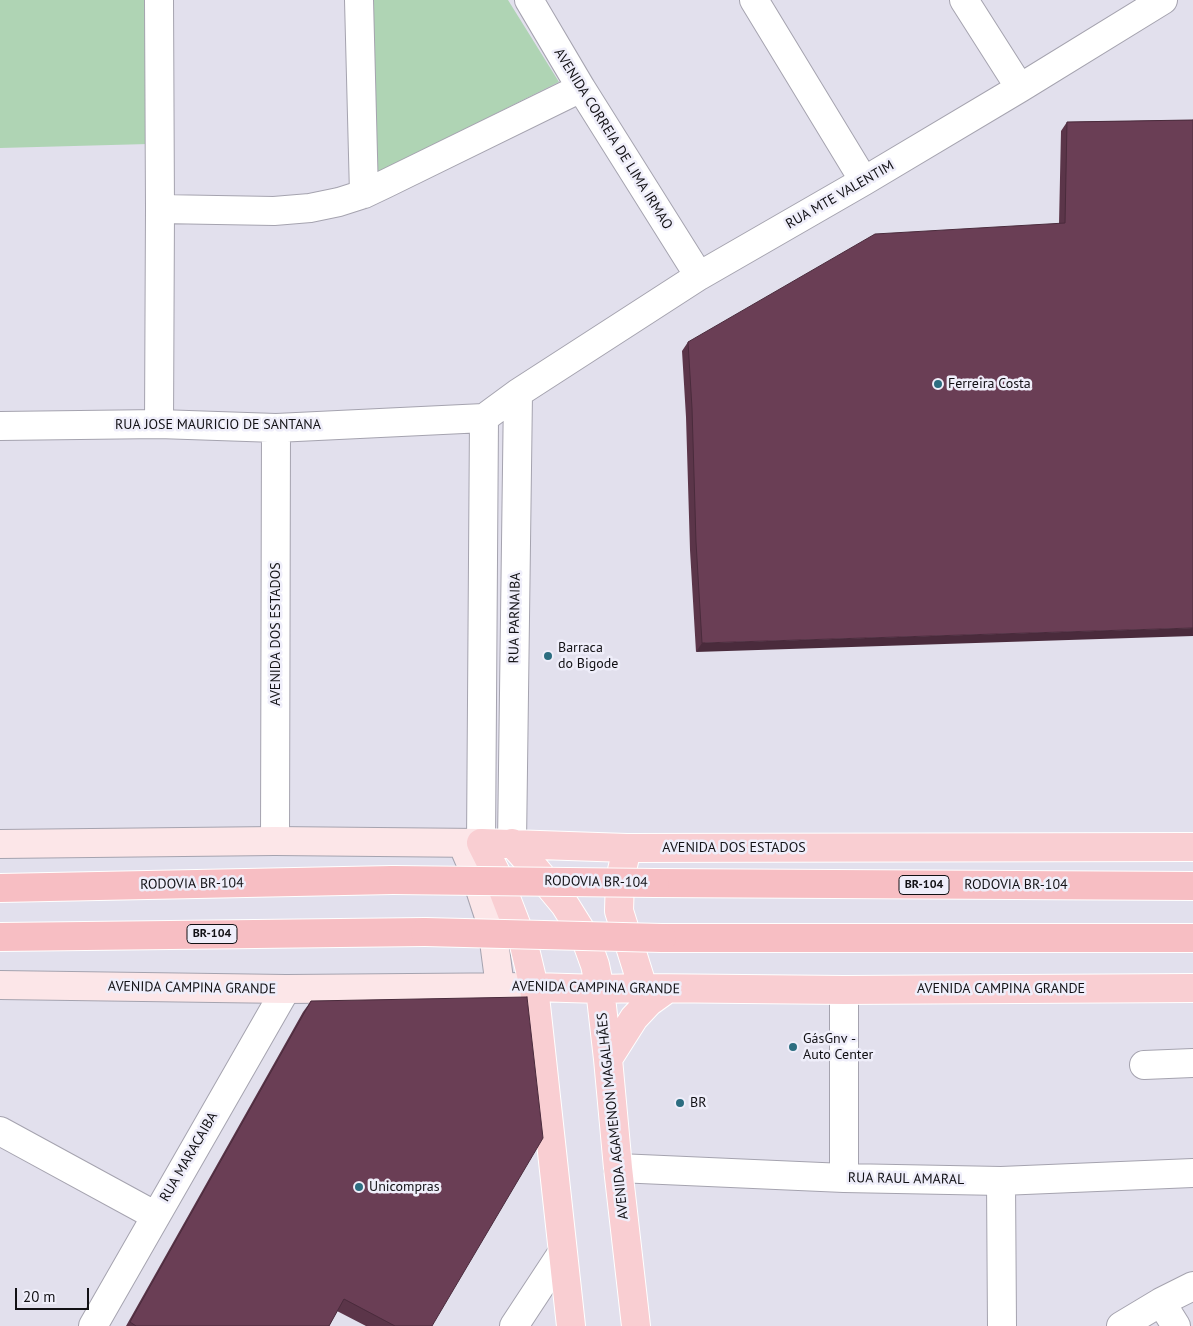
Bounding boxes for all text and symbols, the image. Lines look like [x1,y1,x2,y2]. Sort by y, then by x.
street label: AVENIDA CORREIA DE LIMA IRMAO [550,45,676,233]
street label: RUA MTE VALENTIM [783,157,897,233]
place label: Ferreira Costa [948,376,1031,392]
marker: Ferreira Costa [932,378,944,390]
street label: RUA JOSE MAURICIO DE SANTANA [115,417,321,433]
street label: AVENIDA DOS ESTADOS [268,562,284,706]
street label: RUA PARNAIBA [506,572,524,664]
place label: Barraca do Bigode [558,640,618,672]
marker: Barraca do Bigode [542,650,554,662]
street label: AVENIDA DOS ESTADOS [662,840,806,856]
street label: RODOVIA BR-104 [544,873,648,891]
street label: RODOVIA BR-104 [140,875,244,893]
road number: BR-104 [899,876,949,894]
street label: RODOVIA BR-104 [964,877,1068,893]
road number: BR-104 [187,924,237,944]
street label: AVENIDA CAMPINA GRANDE [108,978,276,998]
street label: AVENIDA CAMPINA GRANDE [512,978,680,998]
street label: AVENIDA CAMPINA GRANDE [917,981,1085,997]
street label: AVENIDA AGAMENON MAGALHÃES [594,1012,632,1220]
place label: GásGnv - Auto Center [803,1031,873,1064]
marker: GásGnv - Auto Center [787,1041,799,1053]
place label: BR [690,1095,707,1111]
marker: BR [674,1097,686,1109]
street label: RUA MARACAIBA [157,1109,221,1205]
street label: RUA RAUL AMARAL [848,1170,964,1188]
place label: Unicompras [369,1179,440,1195]
marker: Unicompras [353,1181,365,1193]
scale bar [18,1278,91,1310]
text: 20 m [23,1287,56,1306]

